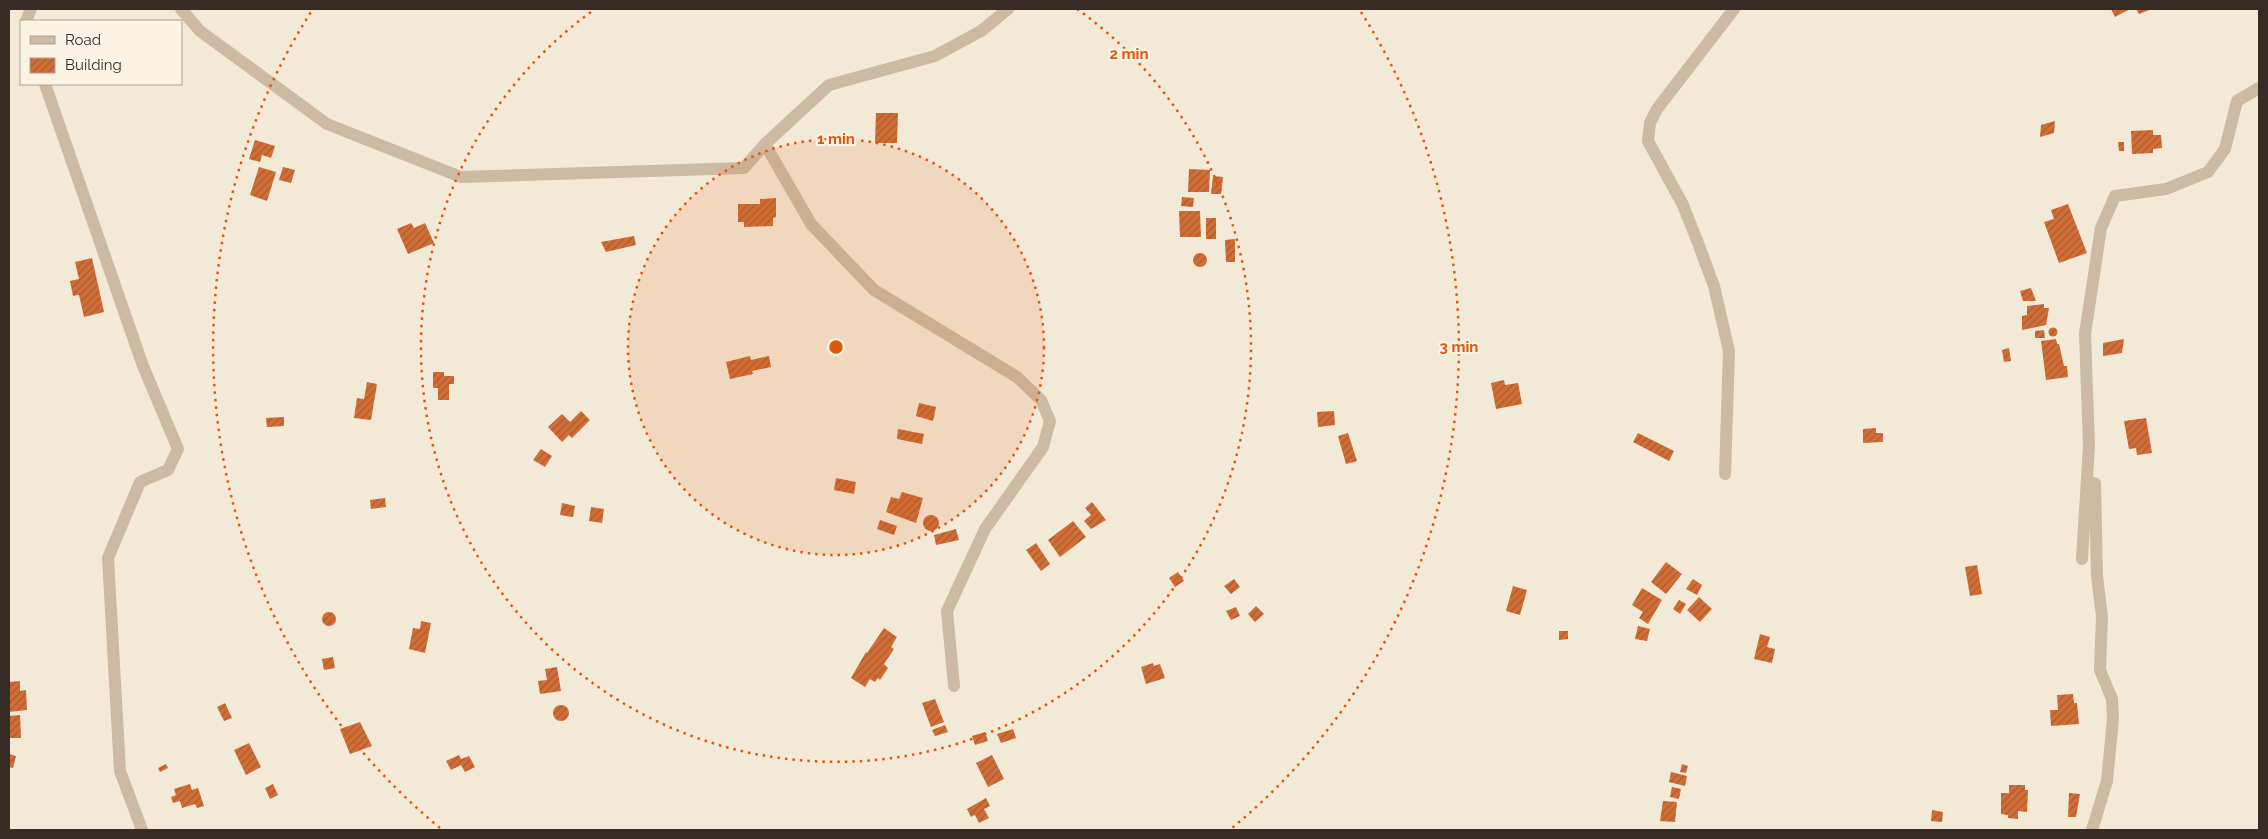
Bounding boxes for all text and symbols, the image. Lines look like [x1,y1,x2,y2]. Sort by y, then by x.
legend [20,20,182,85]
text: Road [65,31,101,49]
text: 2 min [1110,45,1148,63]
text: Building [65,56,122,74]
text: 1 min [817,130,855,148]
centre of rings [827,338,845,356]
text: 3 min [1440,338,1478,356]

